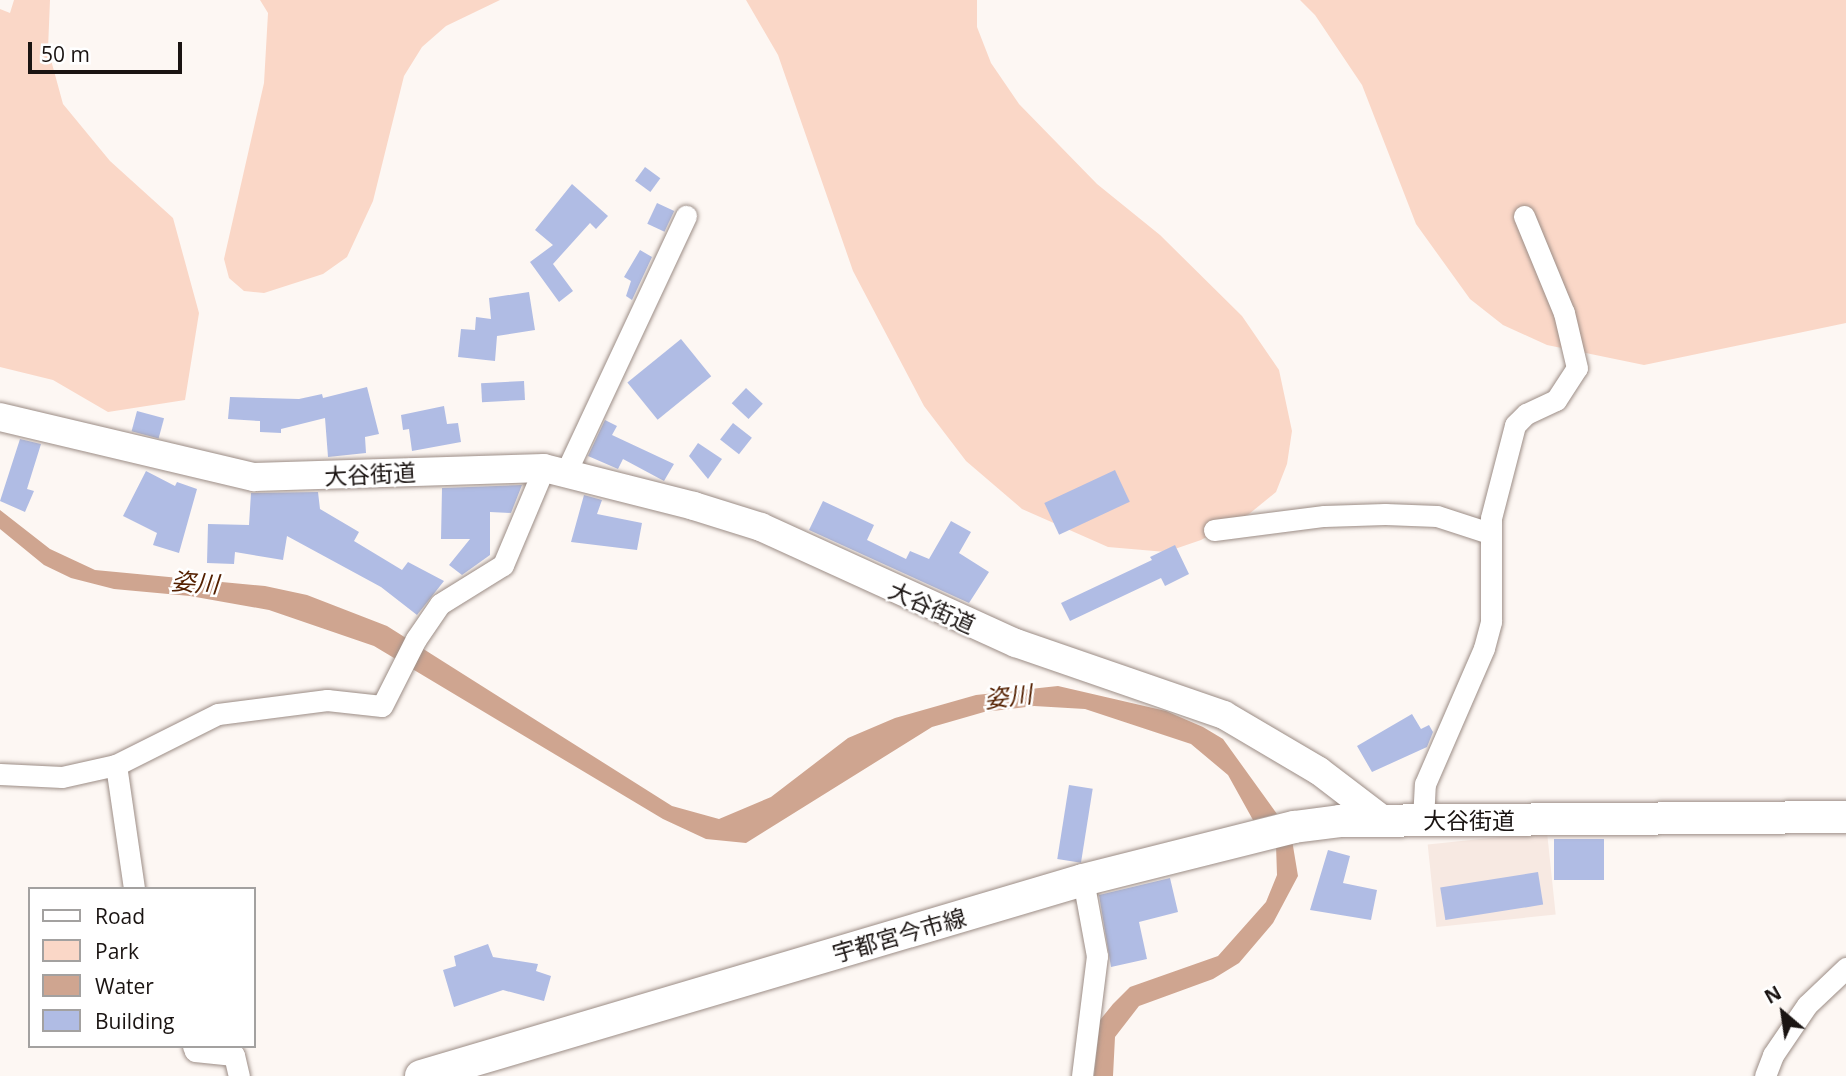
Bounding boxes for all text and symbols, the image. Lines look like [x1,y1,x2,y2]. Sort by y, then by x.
scale bar [32,28,186,72]
text: 50 m [41,40,90,68]
street label: 大谷街道 [323,458,417,490]
water label: 姿川 [170,566,220,598]
street label: 大谷街道 [884,576,980,638]
water label: 姿川 [982,679,1034,713]
street label: 大谷街道 [1423,806,1515,834]
legend [28,887,256,1048]
text: Road [95,902,145,930]
street label: 宇都宮今市線 [829,903,969,967]
text: Park [95,937,139,965]
text: Water [95,972,154,1000]
north arrow [1748,978,1818,1048]
text: N [1760,980,1786,1010]
text: Building [95,1007,174,1035]

